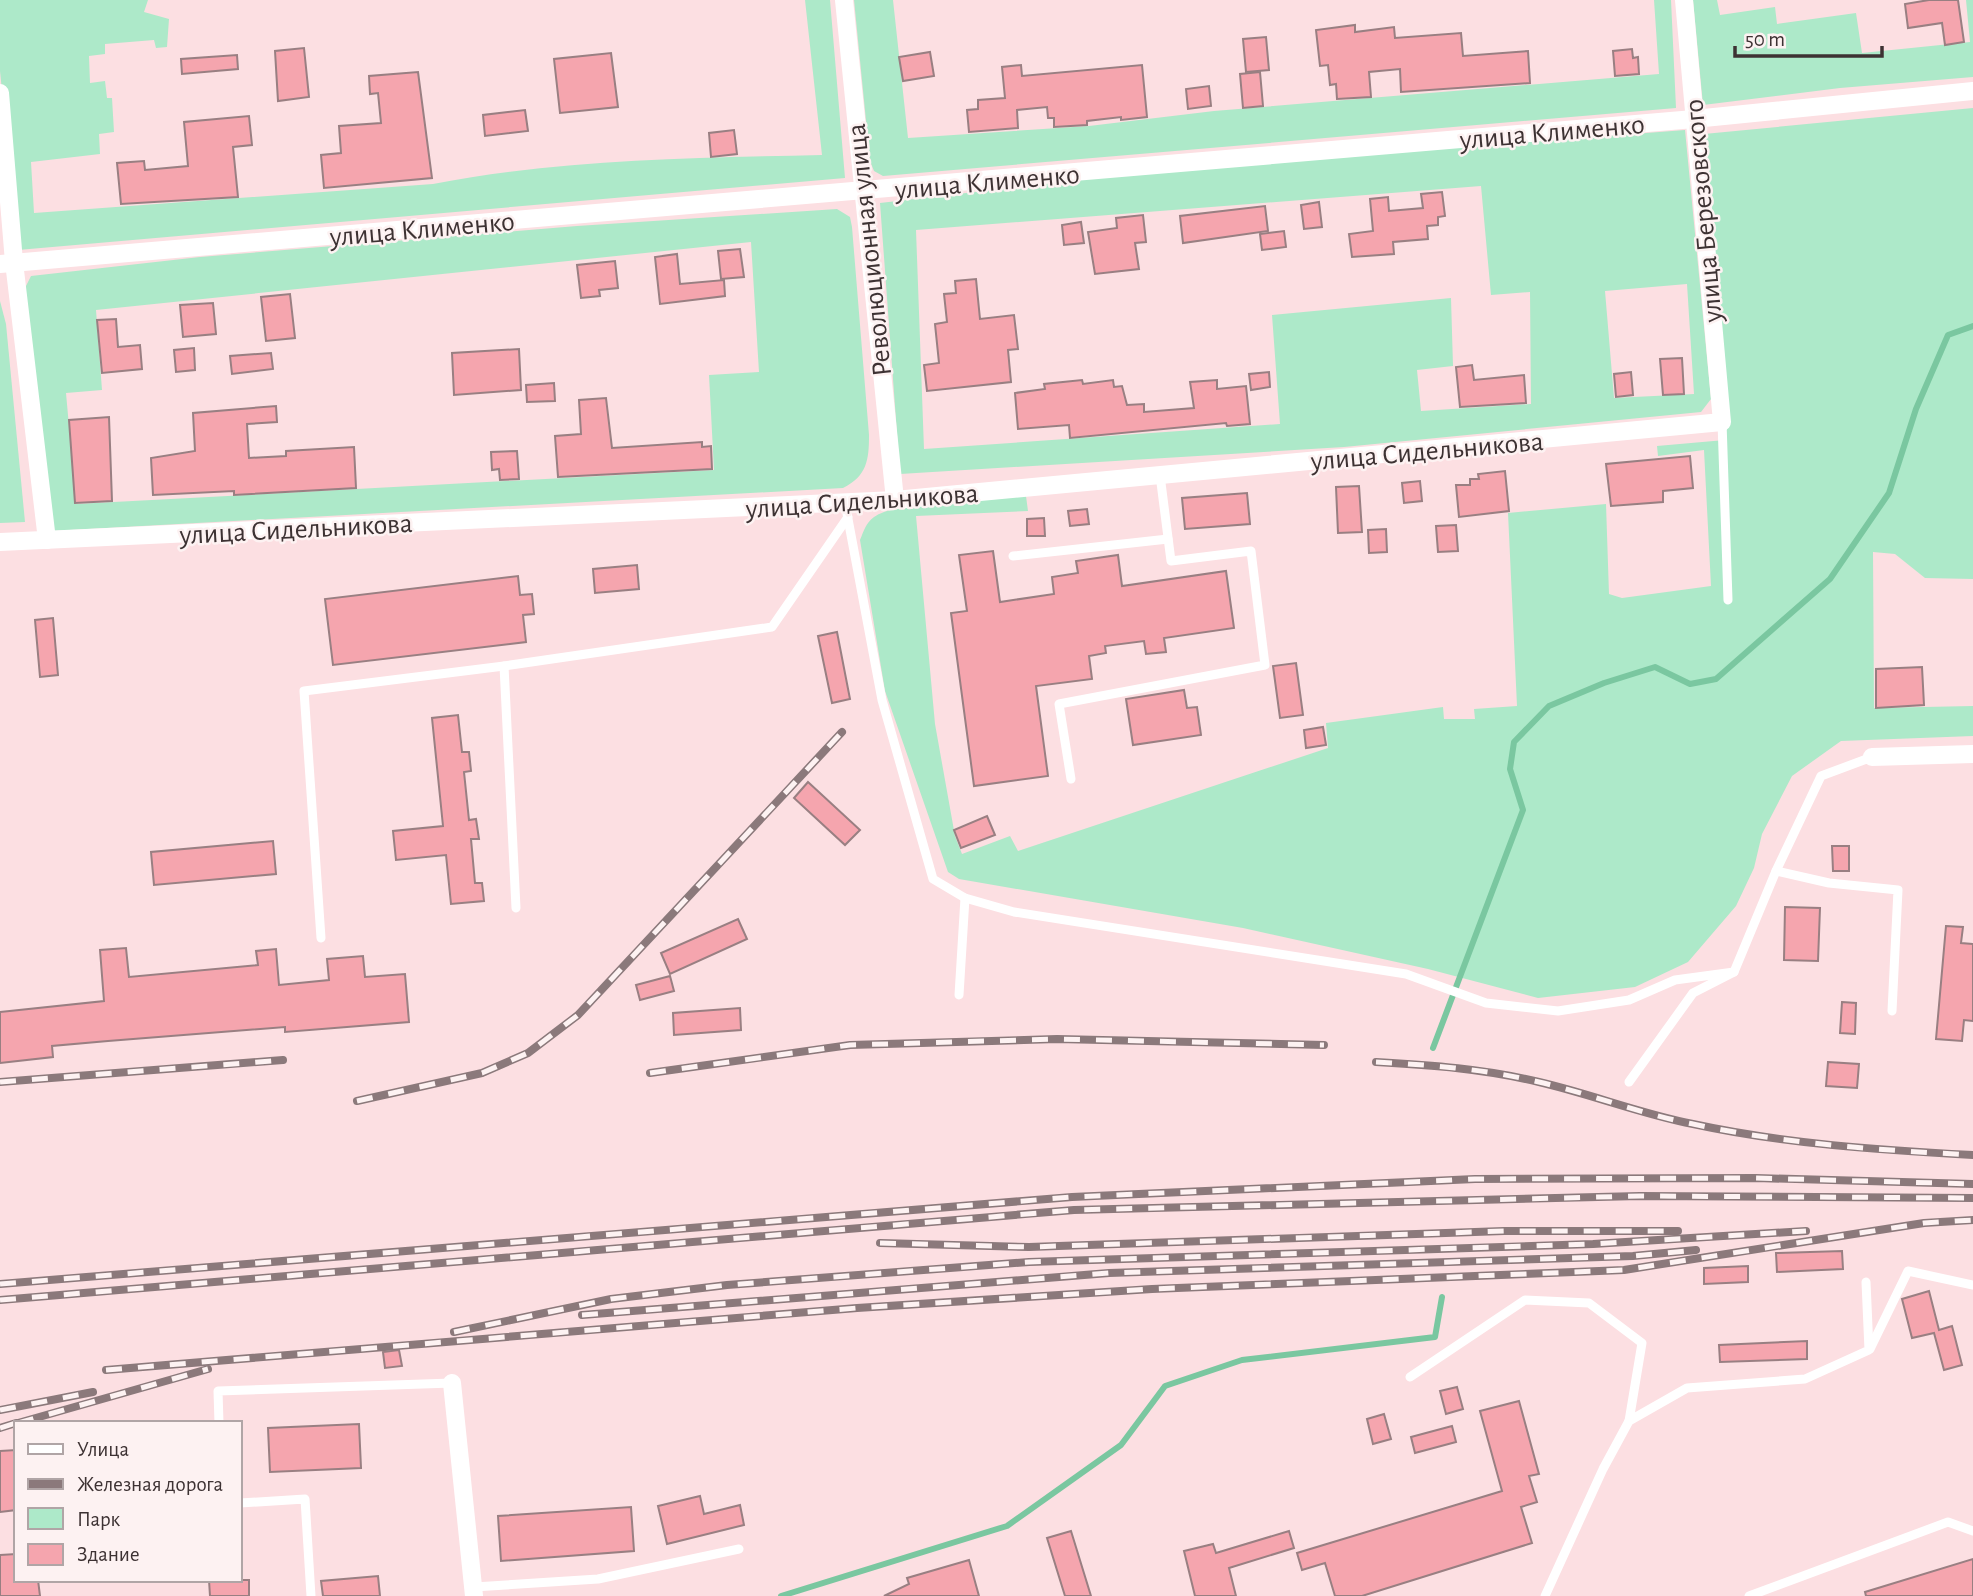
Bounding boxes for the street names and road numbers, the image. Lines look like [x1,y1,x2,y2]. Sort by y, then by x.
street label: улица Березовского [1680,98,1728,325]
street label: улица Клименко [1457,111,1646,155]
street label: Революционная улица [843,122,897,377]
street label: улица Клименко [892,161,1081,205]
street label: улица Клименко [327,208,516,252]
street label: улица Сидельникова [1309,428,1545,476]
street label: улица Сидельникова [744,480,980,524]
street label: улица Сидельникова [178,510,414,550]

